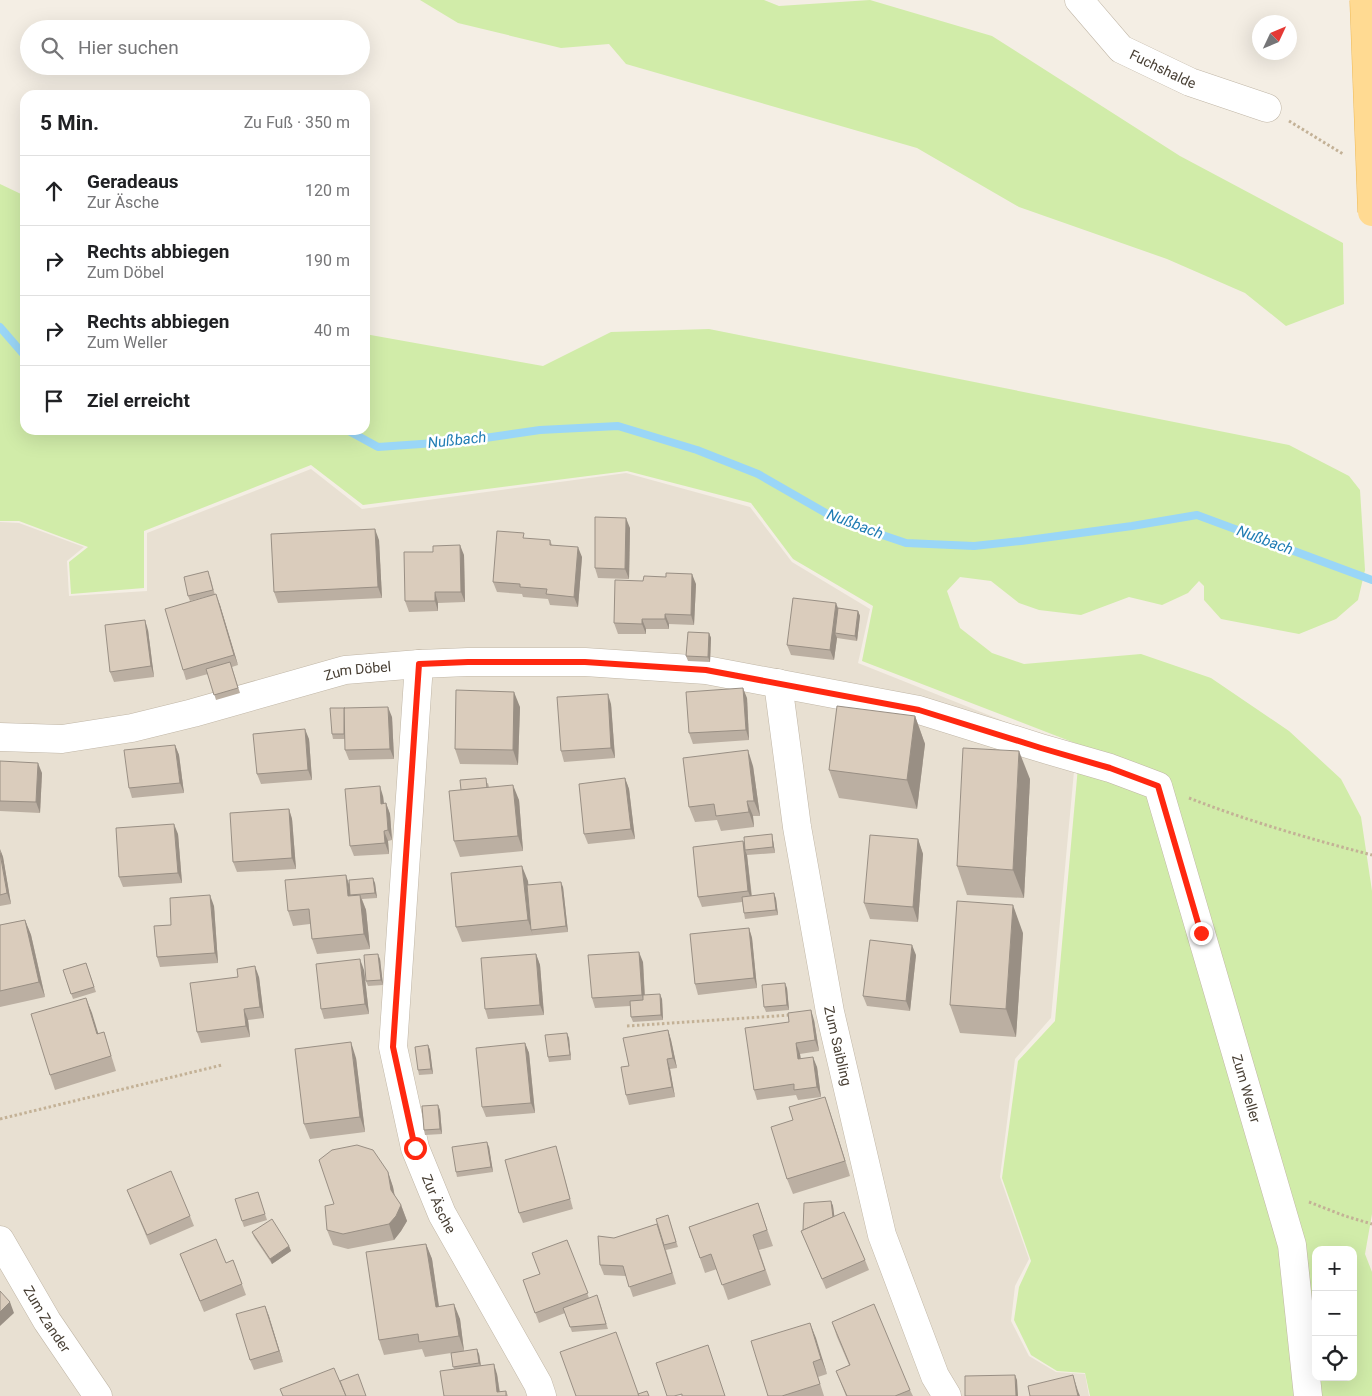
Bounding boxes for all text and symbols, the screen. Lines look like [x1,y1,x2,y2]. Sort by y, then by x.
north arrow [1252,15,1297,60]
search box [20,20,370,75]
icon: search [38,34,66,62]
text: Hier suchen [78,36,179,59]
street label: Fuchshalde [1127,46,1198,91]
text: 5 Min. [40,111,99,135]
text: Zu Fuß · 350 m [244,113,350,132]
text: Geradeaus [87,170,179,193]
icon: ahead [40,177,68,205]
text: 120 m [305,181,350,200]
text: Zur Äsche [87,193,159,212]
text: Rechts abbiegen [87,240,229,263]
icon: right [40,247,68,275]
text: 190 m [305,251,350,270]
text: Zum Döbel [87,263,164,282]
text: Rechts abbiegen [87,310,229,333]
icon: right [40,317,68,345]
text: 40 m [314,321,350,340]
text: Zum Weller [87,333,167,352]
icon: arrive [40,387,68,415]
text: Ziel erreicht [87,389,190,412]
water label: Nußbach [427,428,487,452]
water label: Nußbach [824,505,886,543]
water label: Nußbach [1234,521,1296,559]
street label: Zum Döbel [322,658,392,684]
route end [1190,922,1213,945]
street label: Zum Saibling [821,1005,855,1087]
street label: Zum Weller [1229,1053,1264,1125]
route start [404,1137,427,1160]
street label: Zur Äsche [419,1172,459,1236]
map controls [1312,1246,1357,1381]
button: + [1312,1246,1357,1291]
street label: Zum Zander [20,1283,74,1356]
button: − [1312,1291,1357,1336]
button: locate [1312,1336,1357,1381]

